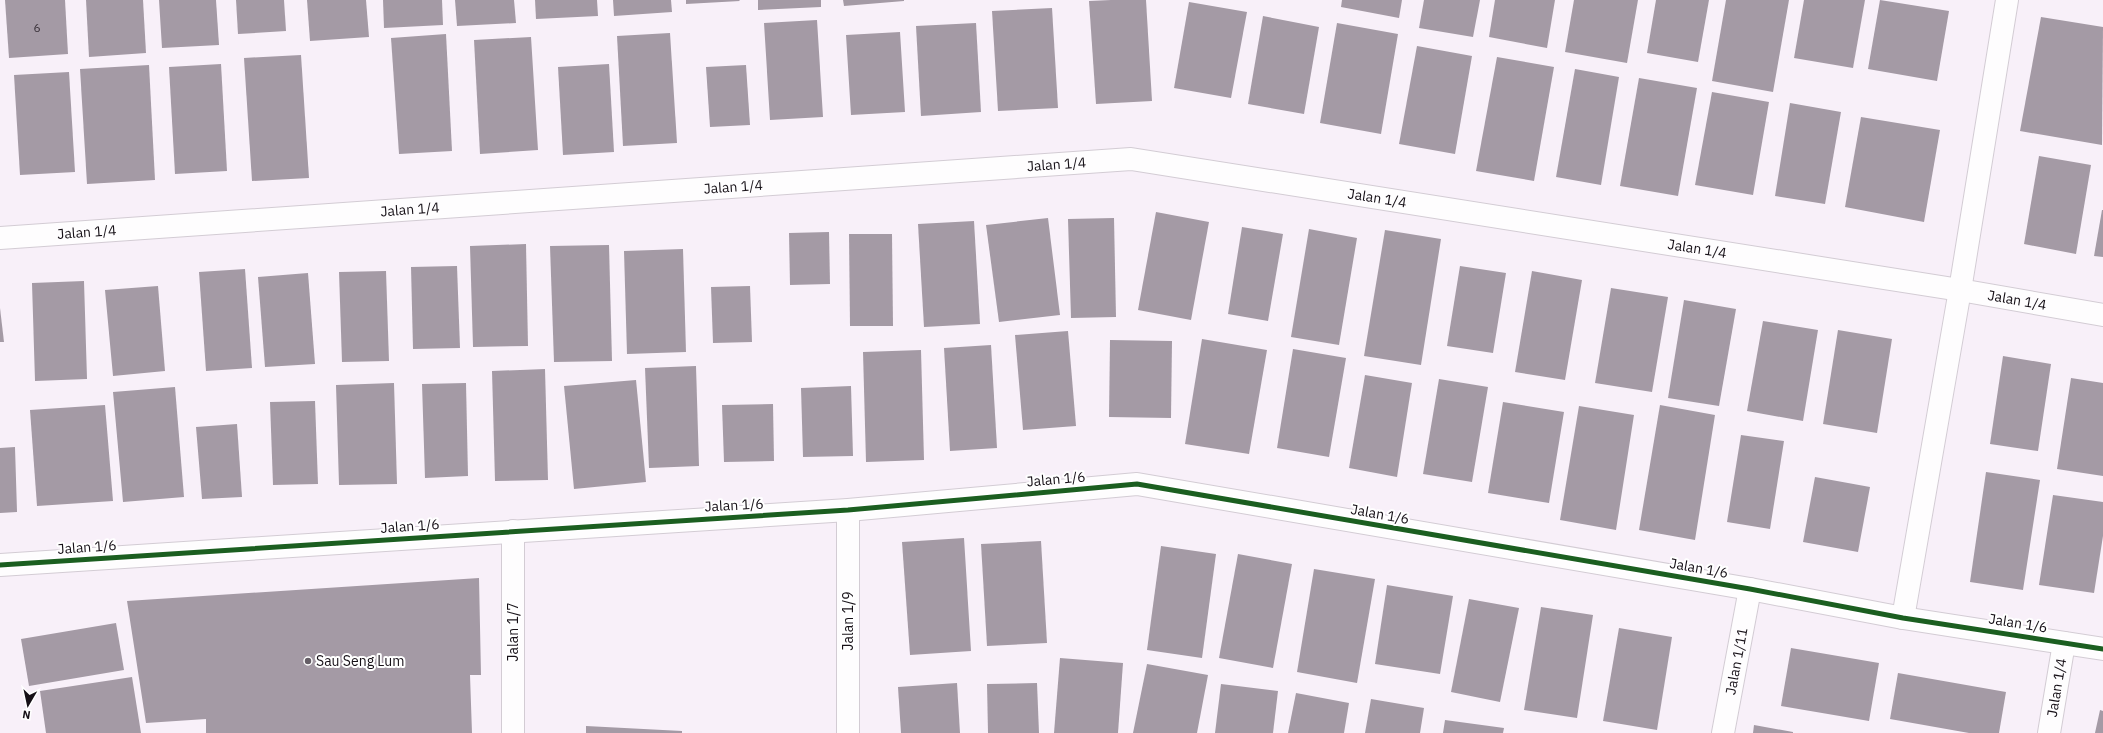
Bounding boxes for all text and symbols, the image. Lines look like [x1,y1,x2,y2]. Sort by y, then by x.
house number: 6 [33,20,41,35]
street label: Jalan 1/4 [1026,153,1087,175]
street label: Jalan 1/4 [703,176,763,198]
street label: Jalan 1/4 [1346,184,1408,211]
street label: Jalan 1/4 [380,198,440,220]
street label: Jalan 1/4 [57,221,117,243]
street label: Jalan 1/4 [1666,235,1728,262]
street label: Jalan 1/4 [1986,286,2048,314]
street label: Jalan 1/6 [1026,467,1086,491]
street label: Jalan 1/6 [704,494,764,516]
street label: Jalan 1/6 [1349,500,1411,528]
street label: Jalan 1/6 [380,515,440,537]
street label: Jalan 1/6 [57,536,117,558]
street label: Jalan 1/6 [1668,554,1730,582]
street label: Jalan 1/9 [839,591,857,651]
street label: Jalan 1/7 [504,602,522,662]
street label: Jalan 1/6 [1987,609,2049,637]
street label: Jalan 1/11 [1721,626,1752,696]
place label: Sau Seng Lum [316,652,404,670]
marker: Sau Seng Lum [303,656,313,666]
street label: Jalan 1/4 [2043,657,2070,718]
north arrow [8,685,48,725]
text: N [21,707,31,722]

